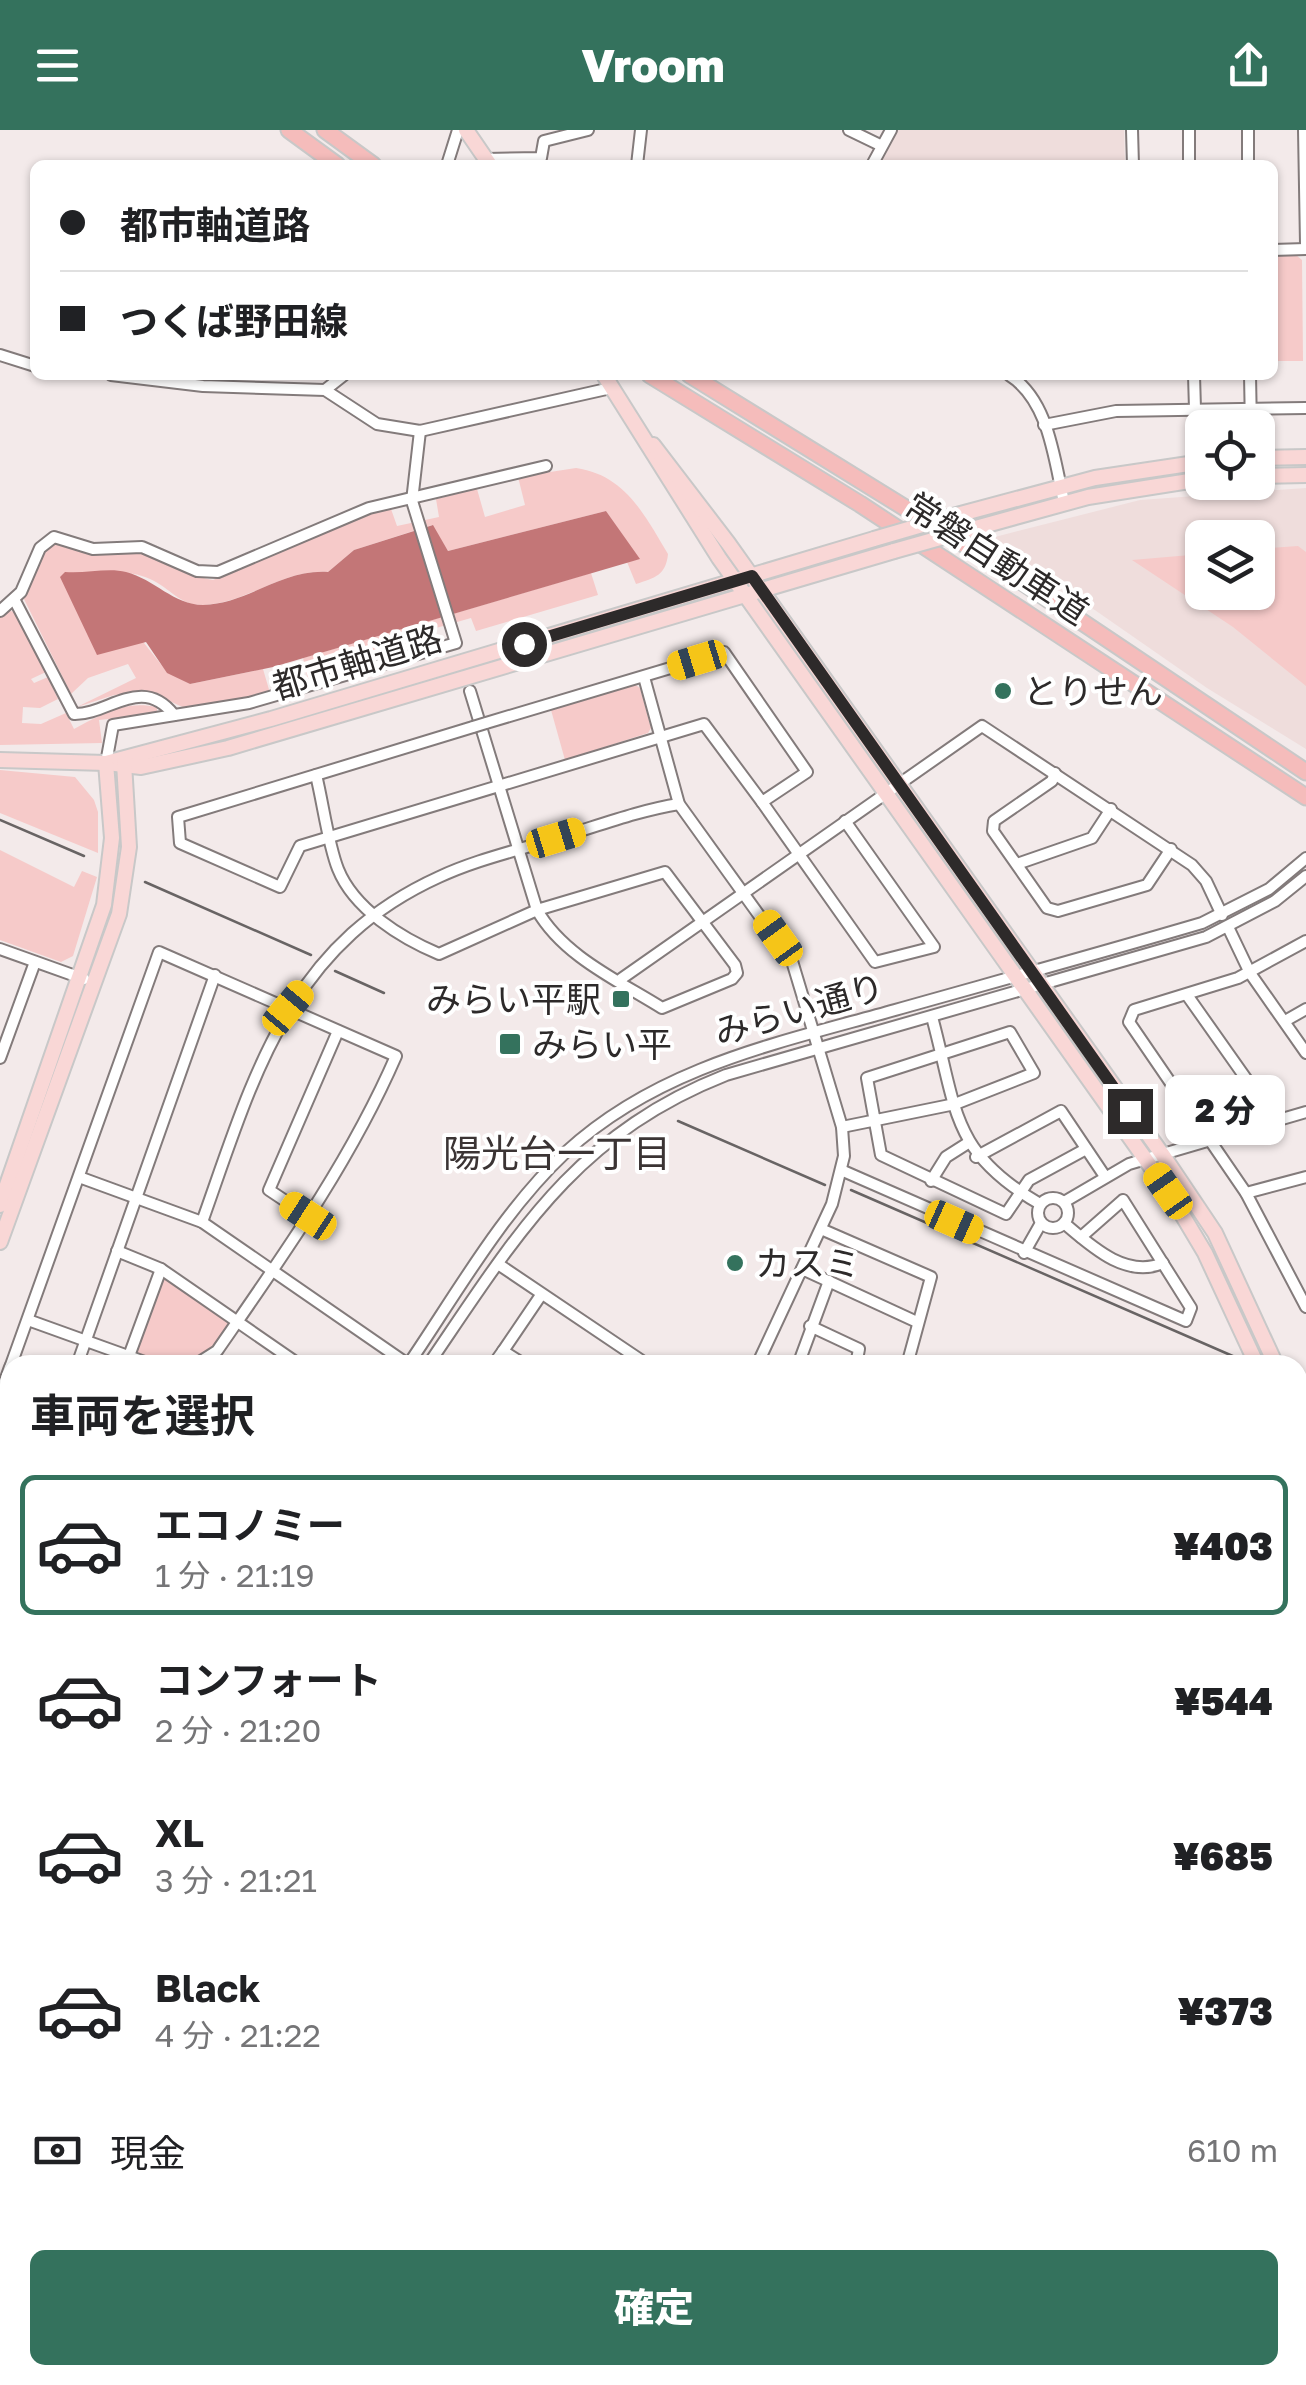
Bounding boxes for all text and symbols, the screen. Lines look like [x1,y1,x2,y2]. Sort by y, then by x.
icon: menu [30,38,85,93]
text: Vroom [581,38,725,92]
icon: share [1221,38,1276,93]
text: 都市軸道路 [120,202,310,247]
text: つくば野田線 [120,298,348,343]
map controls [1185,410,1275,610]
button: locate [1185,410,1275,500]
street label: 常磐自動車道 [897,483,1097,633]
button: layers [1185,520,1275,610]
street label: 都市軸道路 [267,616,447,708]
route start [502,622,547,667]
car [664,637,730,683]
place label: とりせん [1023,670,1163,712]
marker: とりせん [992,680,1014,702]
car [523,815,589,861]
car [748,905,808,971]
street label: みらい通り [709,965,889,1053]
car [257,975,319,1041]
place label: みらい平駅 [426,978,601,1020]
marker: みらい平駅 [610,988,632,1010]
place label: みらい平 [532,1023,672,1065]
marker: みらい平 [497,1031,523,1057]
callout: 2 分 [1165,1076,1285,1146]
route end [1108,1089,1153,1134]
text: 2 分 [1195,1091,1255,1129]
district label: 陽光台一丁目 [443,1130,671,1175]
car [1139,1158,1197,1224]
car [275,1187,341,1245]
car [920,1196,988,1248]
place label: カスミ [755,1242,860,1284]
marker: カスミ [724,1252,746,1274]
text: 車両を選択 [30,1388,255,1442]
icon: car [35,1500,125,1590]
text: エコノミー [155,1502,345,1547]
text: ¥403 [1173,1523,1273,1568]
text: 1 分 · 21:19 [155,1556,315,1594]
icon: car [35,1655,125,1745]
text: コンフォート [155,1657,382,1702]
text: ¥544 [1174,1678,1273,1723]
text: 2 分 · 21:20 [155,1711,321,1749]
icon: car [35,1810,125,1900]
text: XL [155,1810,204,1855]
text: ¥685 [1173,1833,1273,1878]
text: 3 分 · 21:21 [155,1861,317,1899]
icon: car [35,1965,125,2055]
text: Black [155,1965,260,2010]
text: ¥373 [1178,1988,1273,2033]
text: 4 分 · 21:22 [155,2016,321,2054]
icon: cash [30,2123,85,2178]
text: 現金 [110,2130,186,2175]
text: 610 m [1187,2131,1278,2169]
button: 確定 [30,2250,1278,2365]

